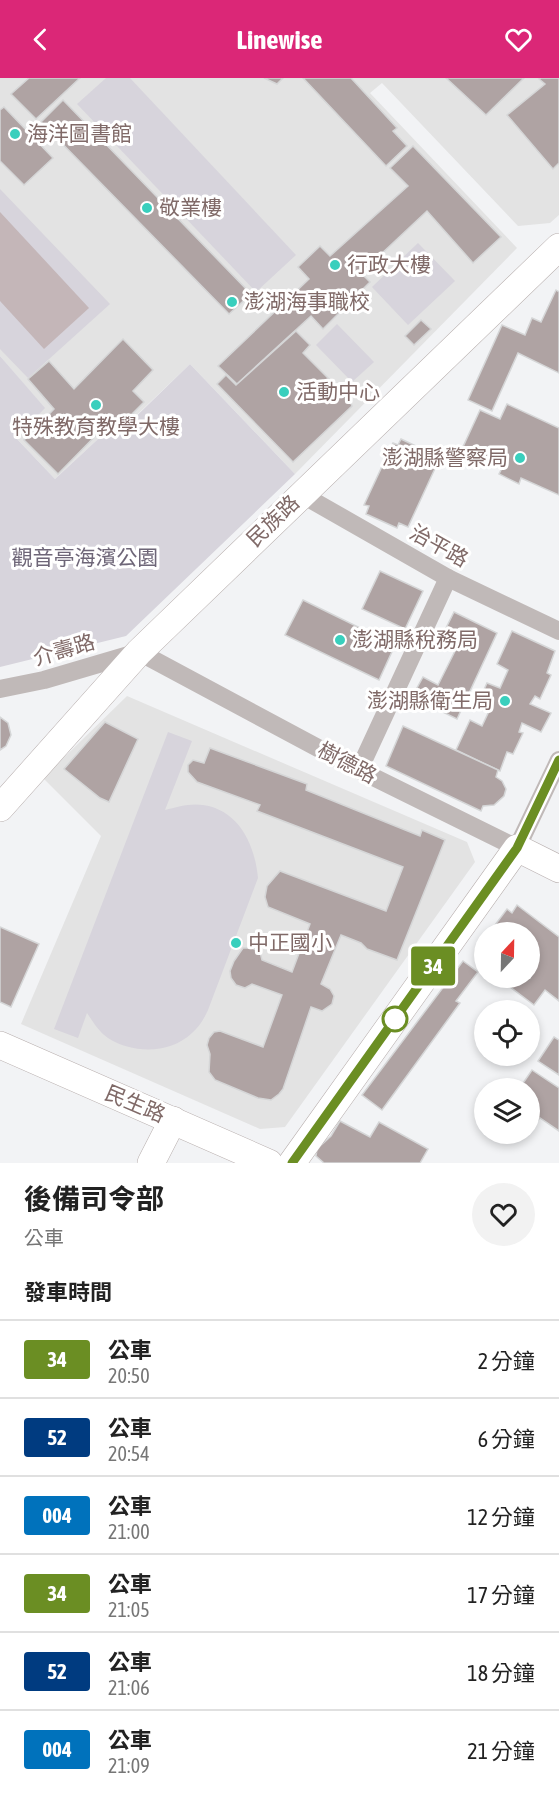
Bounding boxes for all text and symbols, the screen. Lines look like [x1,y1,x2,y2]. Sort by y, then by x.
icon: back [24,23,57,56]
icon: heart [502,23,535,56]
text: Linewise [237,24,322,55]
place label: 海洋圖書館 [27,121,132,145]
marker: 海洋圖書館 [8,127,22,141]
place label: 敬業樓 [159,195,222,219]
marker: 敬業樓 [140,201,154,215]
place label: 行政大樓 [347,252,431,276]
marker: 行政大樓 [328,258,342,272]
place label: 澎湖海事職校 [244,289,370,313]
marker: 澎湖海事職校 [225,295,239,309]
place label: 活動中心 [296,379,380,403]
marker: 活動中心 [277,385,291,399]
marker: 特殊教育教學大樓 [89,398,103,412]
place label: 特殊教育教學大樓 [12,414,180,438]
place label: 澎湖縣警察局 [382,445,508,469]
marker: 澎湖縣警察局 [513,451,527,465]
street label: 民族路 [241,490,303,551]
street label: 治平路 [406,519,473,571]
park label: 觀音亭海濱公園 [12,545,159,569]
place label: 澎湖縣稅務局 [352,627,478,651]
street label: 介壽路 [30,629,97,669]
marker: 澎湖縣稅務局 [333,633,347,647]
place label: 澎湖縣衛生局 [367,688,493,712]
marker: 澎湖縣衛生局 [498,694,512,708]
street label: 樹德路 [314,737,381,788]
north arrow [474,922,540,988]
map controls [474,922,540,1144]
place label: 中正國小 [248,930,332,954]
marker: 中正國小 [229,936,243,950]
line badge: 34 [406,946,460,986]
text: 34 [423,954,443,978]
button: locate [474,1000,540,1066]
unlabelled marker [382,1006,408,1032]
button: layers [474,1078,540,1144]
street label: 民生路 [102,1080,169,1126]
text: 後備司令部 [24,1183,164,1215]
button: heart [472,1183,535,1246]
text: 公車 [24,1226,64,1249]
text: 發車時間 [24,1279,112,1305]
text: 公車 [108,1337,152,1363]
text: 34 [47,1347,67,1371]
text: 2 分鐘 [478,1348,535,1374]
text: 20:50 [108,1364,150,1387]
text: 公車 [108,1415,152,1441]
text: 52 [47,1425,67,1449]
text: 6 分鐘 [478,1426,535,1452]
text: 20:54 [108,1442,150,1465]
text: 公車 [108,1493,152,1519]
text: 004 [42,1503,72,1527]
text: 12 分鐘 [467,1504,535,1530]
text: 21:00 [108,1520,150,1543]
text: 公車 [108,1571,152,1597]
text: 34 [47,1581,67,1605]
text: 17 分鐘 [467,1582,535,1608]
text: 21:05 [108,1598,150,1621]
text: 公車 [108,1649,152,1675]
text: 52 [47,1659,67,1683]
text: 18 分鐘 [467,1660,535,1686]
text: 21:06 [108,1676,150,1699]
text: 公車 [108,1727,152,1753]
text: 004 [42,1737,72,1761]
text: 21 分鐘 [467,1738,535,1764]
text: 21:09 [108,1754,150,1777]

